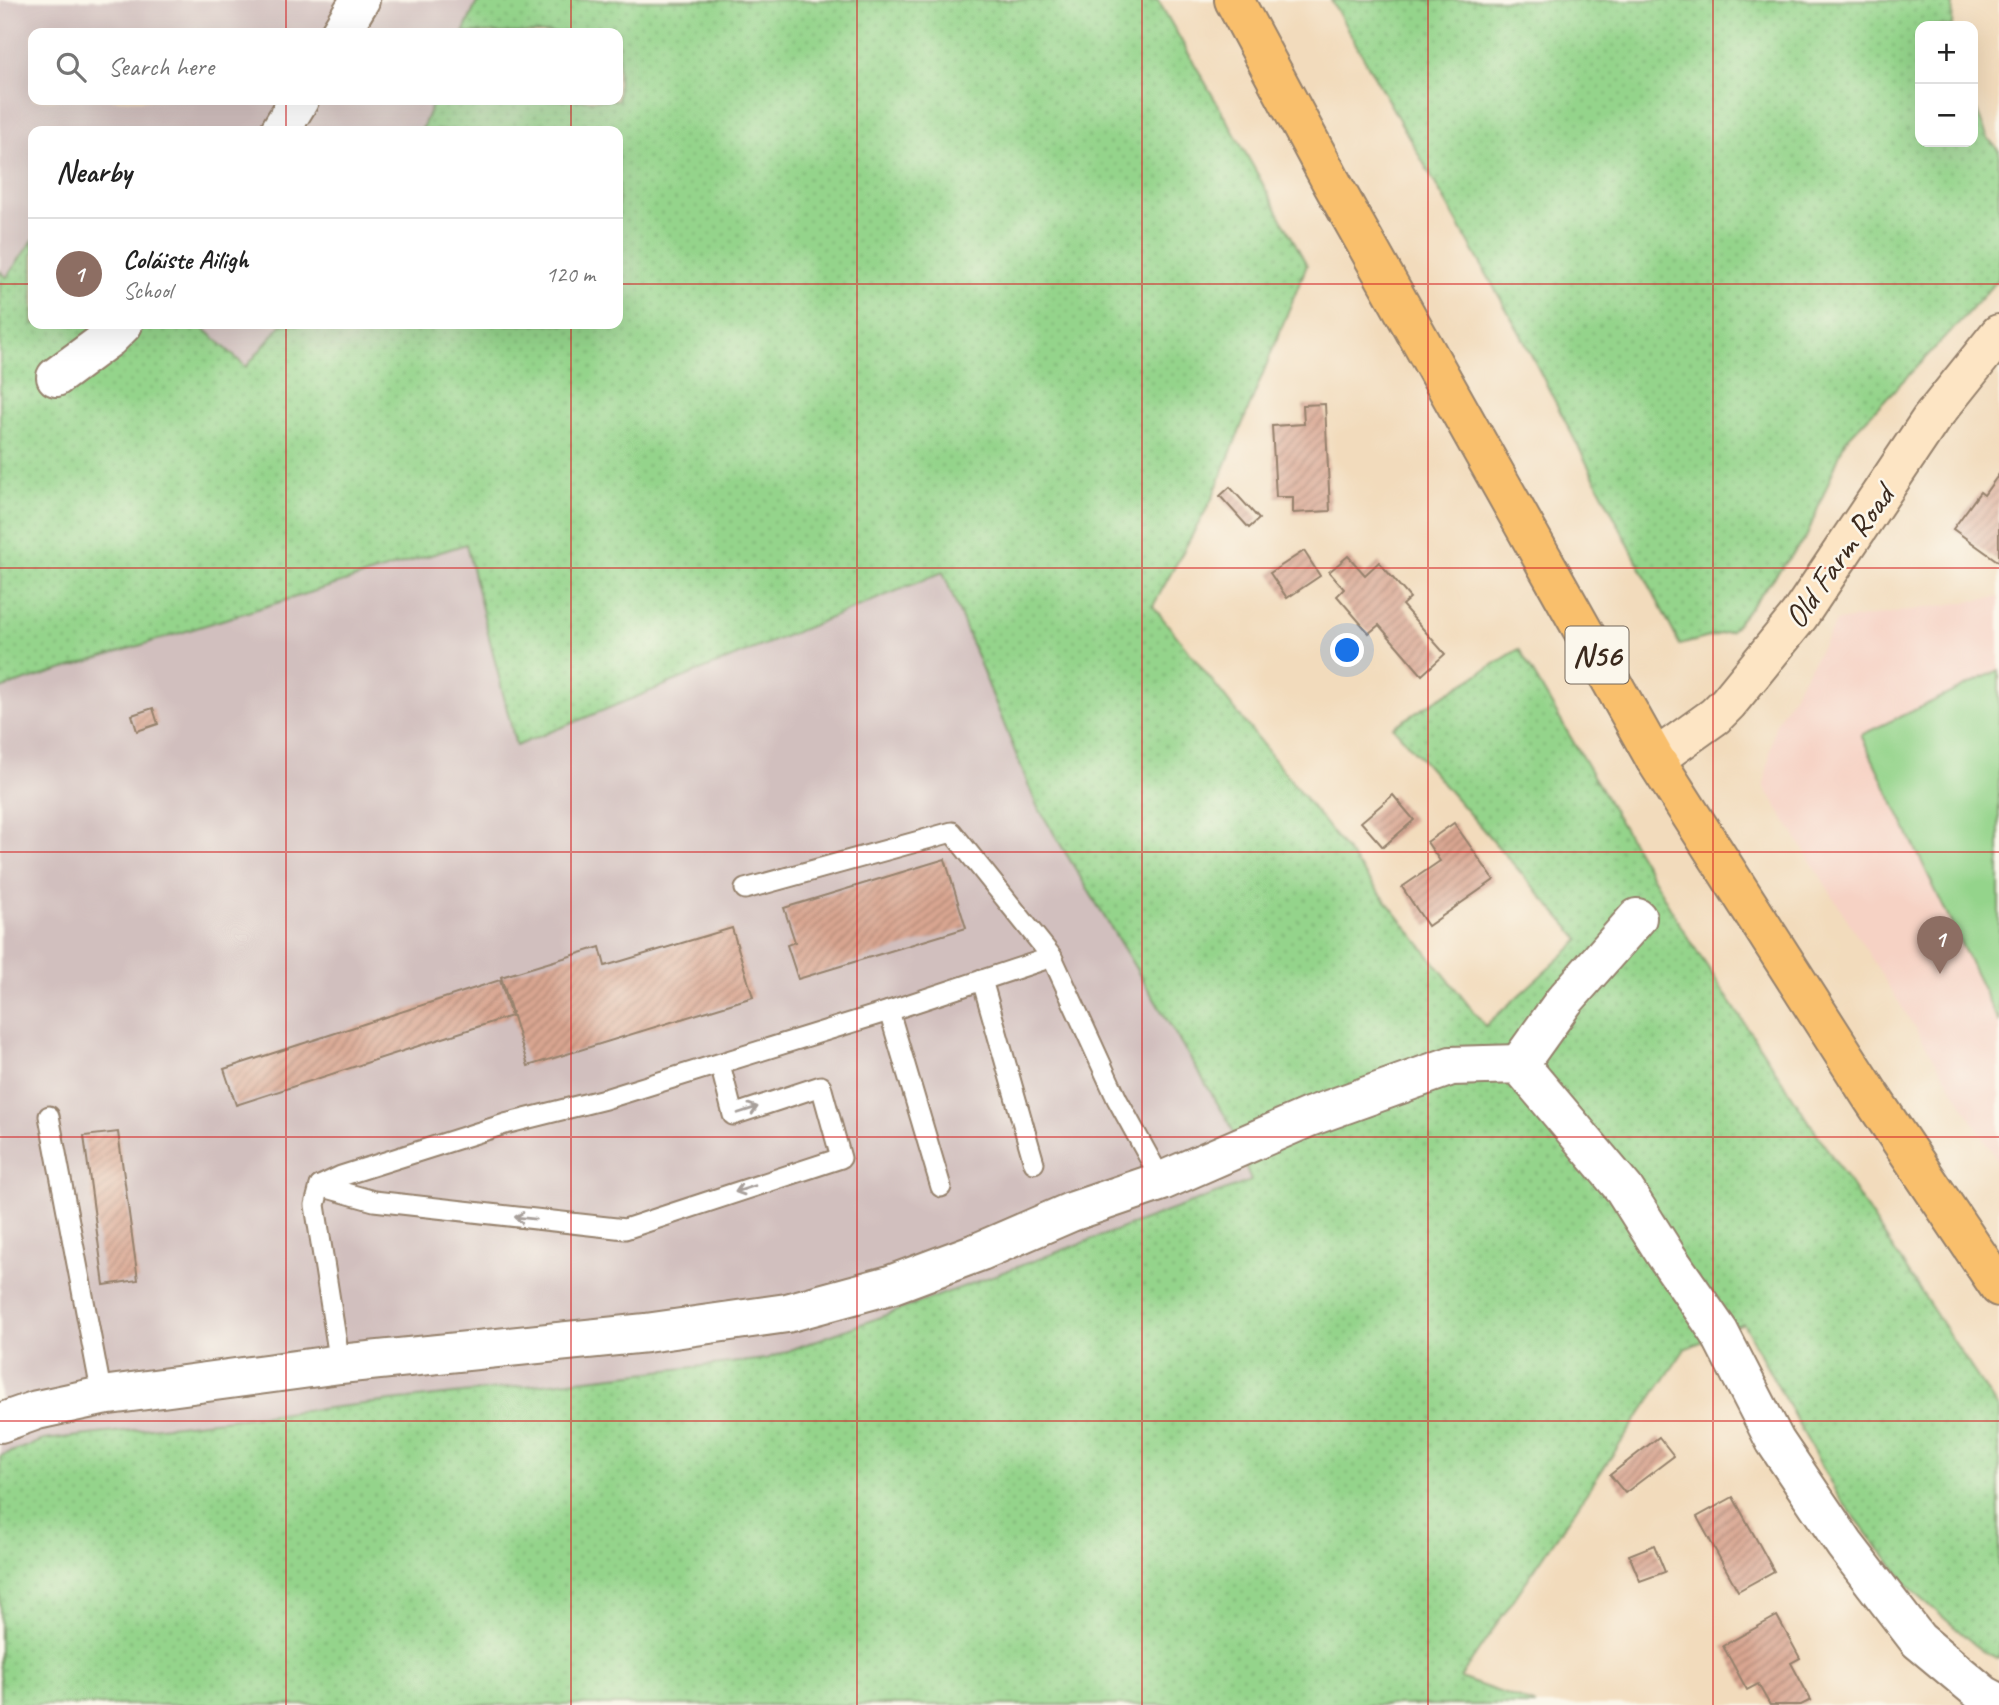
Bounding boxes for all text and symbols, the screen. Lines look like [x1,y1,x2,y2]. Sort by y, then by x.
map controls [1915,21,1978,147]
button: + [1915,21,1978,84]
search box [28,28,623,105]
icon: search [52,48,90,86]
text: Search here [108,50,214,83]
button: − [1915,84,1978,147]
text: Nearby [56,153,132,191]
text: Coláiste Ailigh [123,243,248,276]
text: 1 [74,260,84,289]
text: 120 m [546,260,595,289]
text: School [123,276,172,305]
street label: Old Farm Road [1774,473,1906,636]
road number: N56 [1566,626,1628,684]
your location [1330,633,1364,667]
pin: 1 [1917,916,1963,974]
one-way arrow [737,1102,759,1115]
one-way arrow [735,1184,757,1196]
one-way arrow [514,1211,537,1224]

